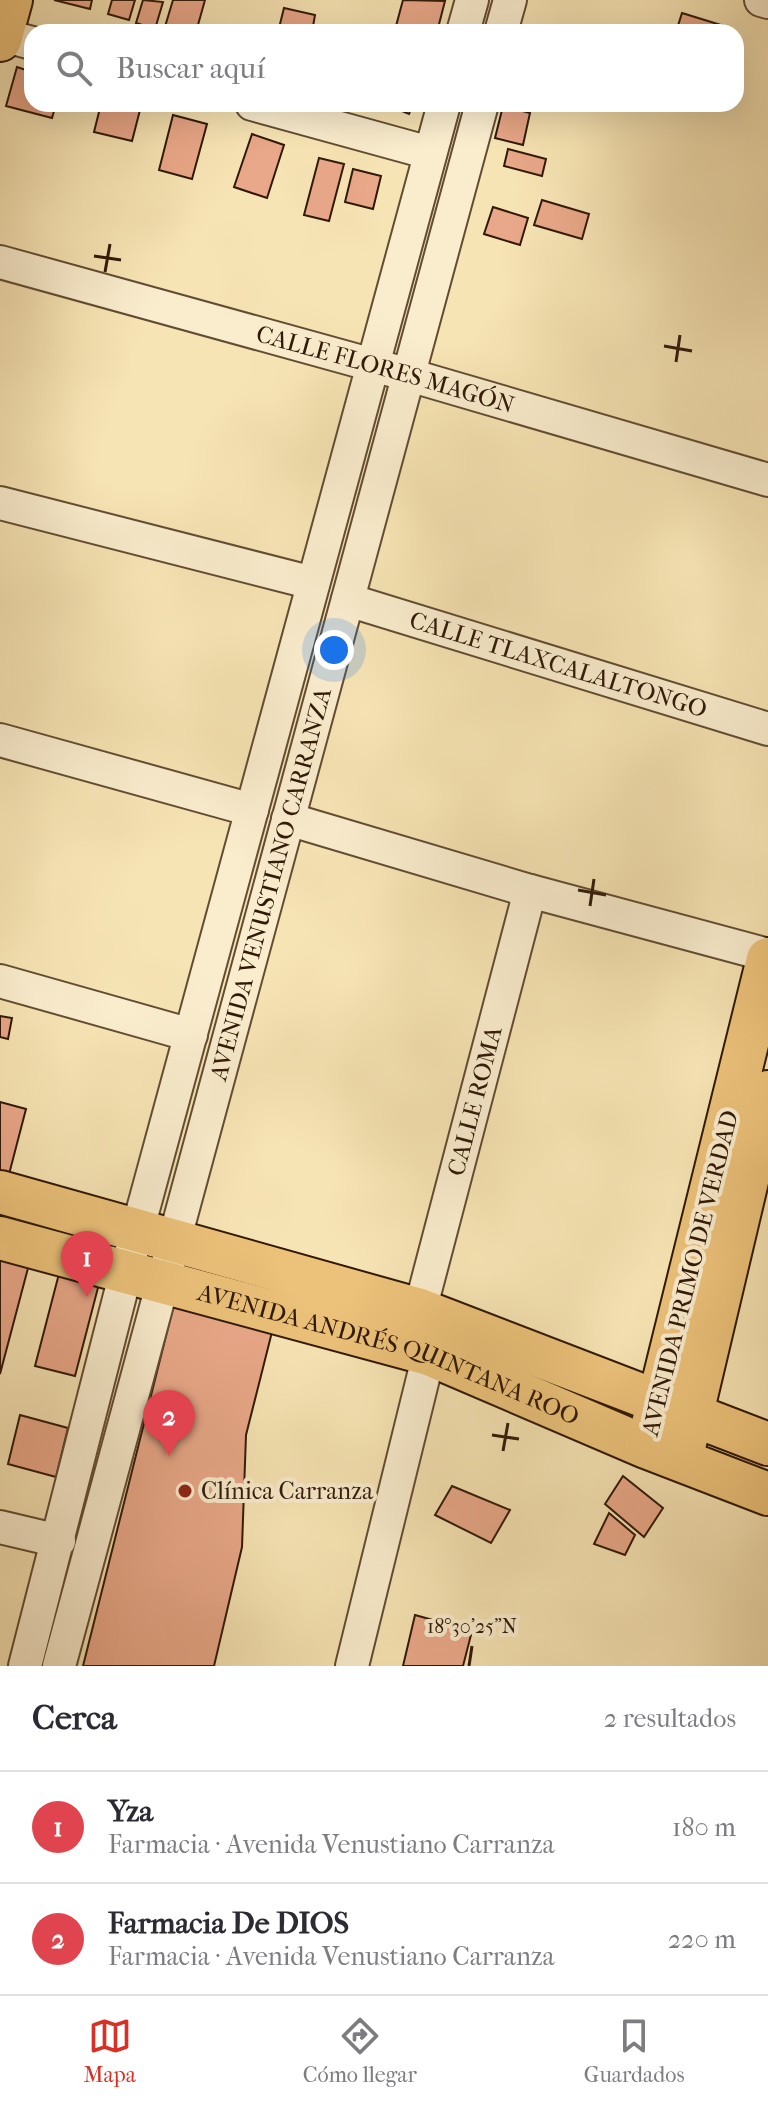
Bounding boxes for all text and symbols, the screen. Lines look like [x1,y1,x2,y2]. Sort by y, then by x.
search box [24,24,744,112]
icon: search [52,46,96,90]
text: Buscar aquí [116,51,265,86]
street label: CALLE FLORES MAGÓN [253,319,518,419]
street label: CALLE TLAXCALALTONGO [406,606,710,723]
your location [314,630,354,670]
street label: AVENIDA VENUSTIANO CARRANZA [204,684,337,1084]
street label: CALLE ROMA [442,1023,508,1179]
street label: AVENIDA PRIMO DE VERDAD [636,1107,744,1440]
pin: 1 [61,1231,113,1297]
street label: AVENIDA ANDRÉS QUINTANA ROO [194,1278,583,1431]
pin: 2 [143,1390,195,1456]
place label: Clínica Carranza [201,1477,374,1505]
marker: Clínica Carranza [176,1482,194,1500]
text: 18°30'25"N [427,1615,517,1638]
text: Cerca [32,1698,117,1738]
text: 2 resultados [604,1703,736,1734]
text: Yza [108,1794,153,1829]
text: 1 [53,1812,63,1843]
text: 180 m [672,1812,736,1843]
text: Farmacia · Avenida Venustiano Carranza [108,1829,555,1860]
text: Farmacia De DIOS [108,1906,349,1941]
text: 2 [51,1924,65,1955]
text: 220 m [668,1924,736,1955]
text: Farmacia · Avenida Venustiano Carranza [108,1941,555,1972]
tab: Mapa [83,2014,136,2088]
tab: Cómo llegar [303,2014,417,2088]
tab: Guardados [584,2014,685,2088]

